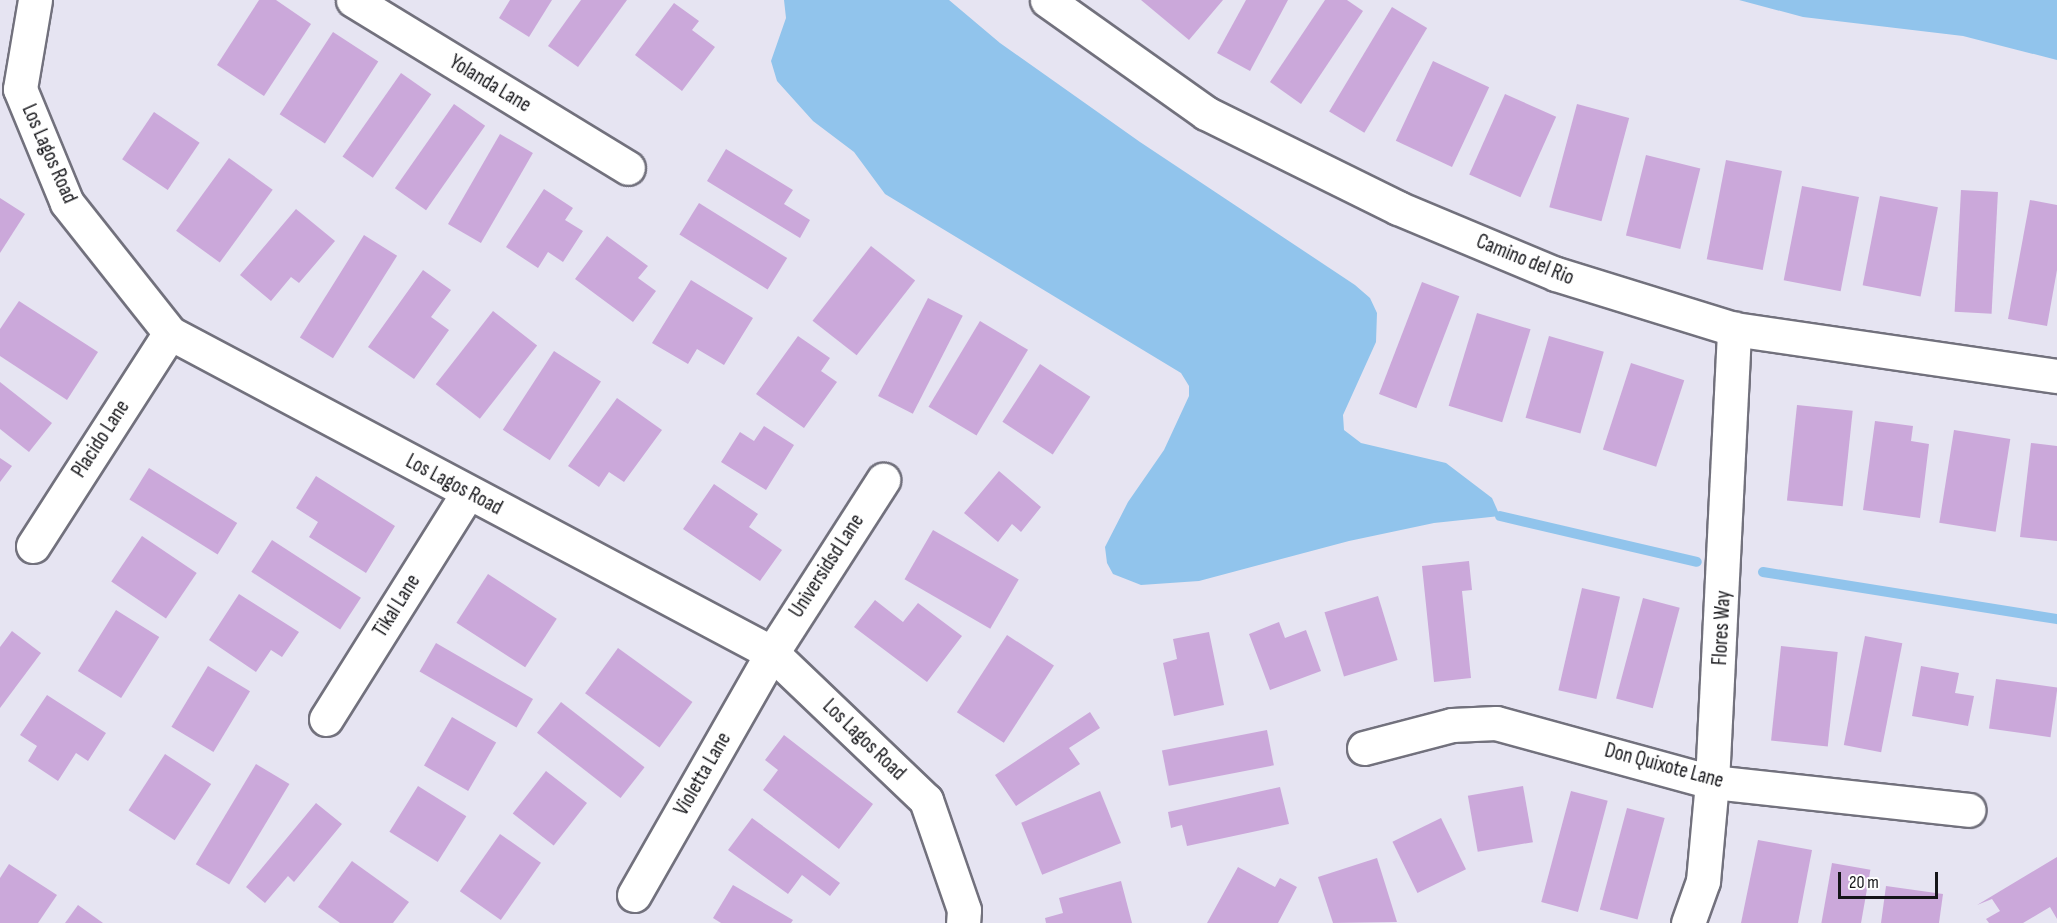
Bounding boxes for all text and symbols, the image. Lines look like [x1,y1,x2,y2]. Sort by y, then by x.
street label: Yolanda Lane [445,50,535,118]
street label: Los Lagos Road [16,101,82,207]
street label: Camino del Rio [1472,229,1578,291]
street label: Placido Lane [67,396,135,482]
street label: Los Lagos Road [401,449,507,521]
street label: Universidsd Lane [784,509,870,623]
street label: Tikal Lane [368,570,426,642]
street label: Flores Way [1707,590,1737,666]
street label: Los Lagos Road [817,694,911,786]
street label: Violetta Lane [669,728,737,820]
street label: Don Quixote Lane [1602,738,1726,794]
scale bar [1841,860,1942,898]
text: 20 m [1849,872,1879,893]

